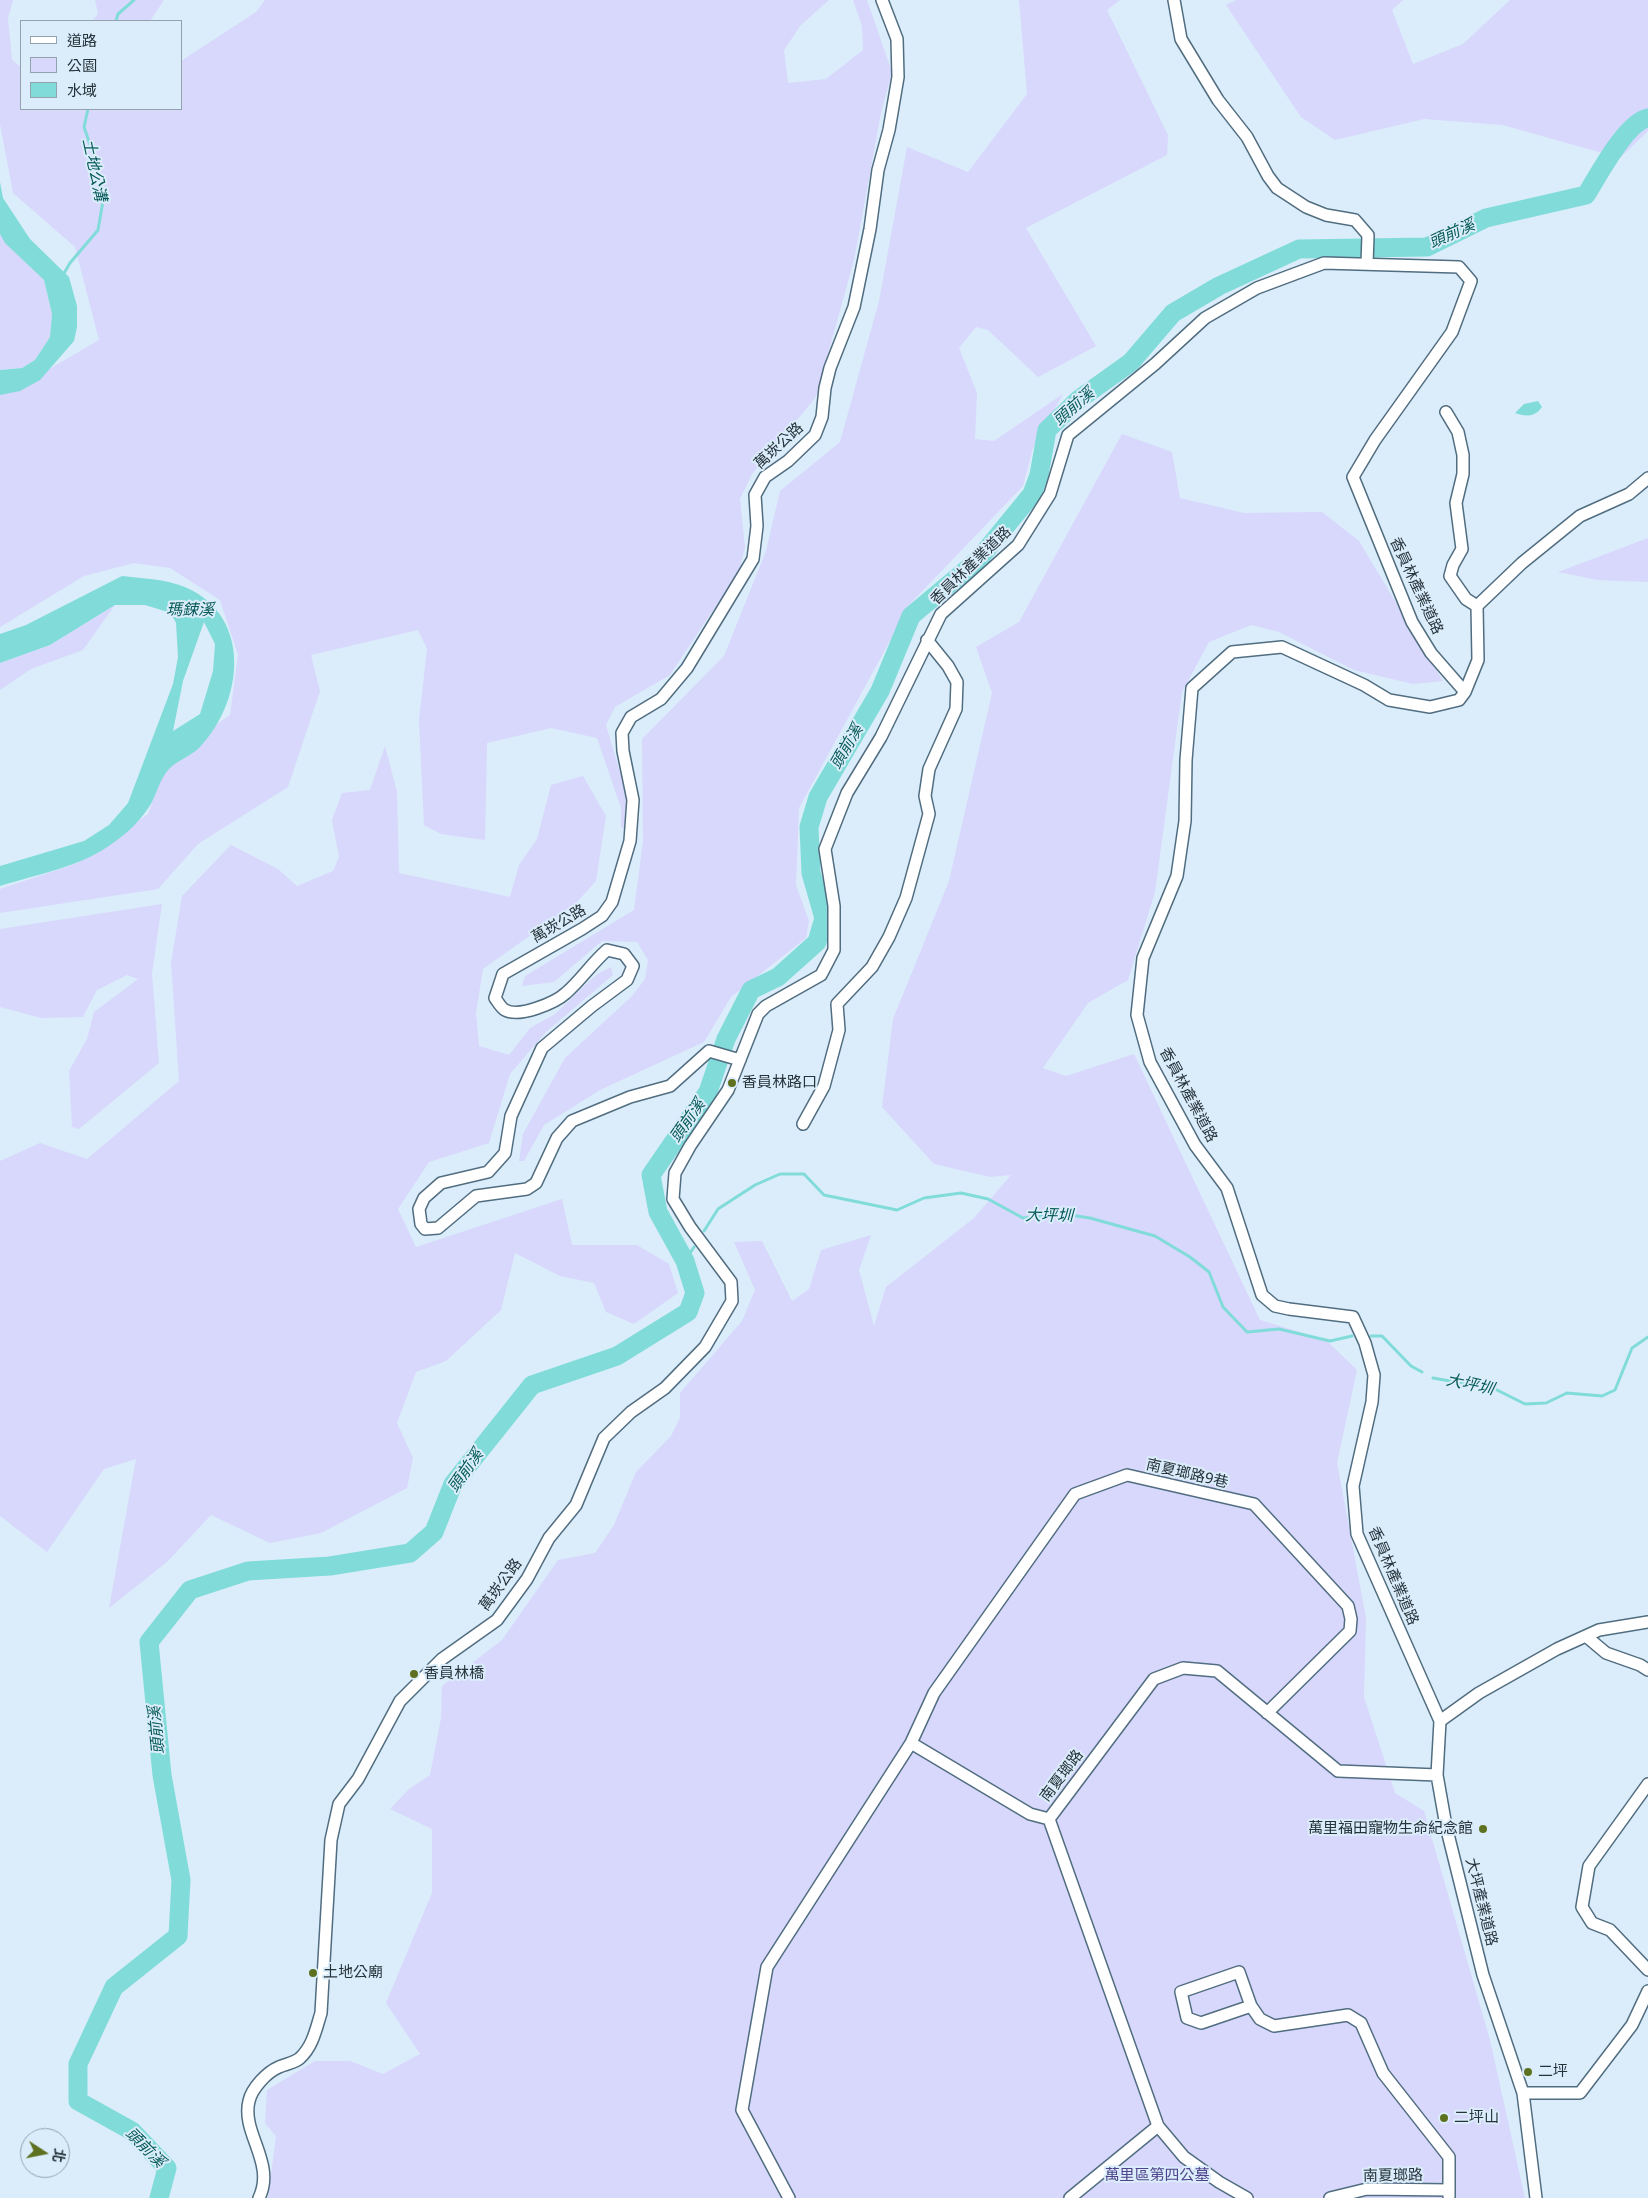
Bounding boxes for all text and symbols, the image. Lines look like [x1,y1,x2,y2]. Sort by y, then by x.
legend [20,20,182,110]
text: 道路 [67,30,97,50]
text: 公園 [67,55,97,75]
text: 水域 [67,80,97,100]
water label: 土地公溝 [78,137,110,203]
water label: 頭前溪 [1426,215,1478,253]
water label: 頭前溪 [1050,384,1098,430]
street label: 萬崁公路 [751,419,807,473]
street label: 香員林產業道路 [927,523,1015,609]
street label: 香員林產業道路 [1386,535,1446,637]
water label: 瑪鋉溪 [166,600,214,620]
water label: 頭前溪 [827,721,867,773]
street label: 萬崁公路 [529,901,589,947]
street label: 香員林產業道路 [1155,1044,1221,1146]
place label: 香員林路口 [742,1074,817,1092]
marker: 香員林路口 [726,1077,738,1089]
water label: 頭前溪 [666,1096,710,1146]
water label: 大坪圳 [1025,1206,1073,1226]
water label: 大坪圳 [1445,1371,1495,1399]
water label: 頭前溪 [444,1446,488,1496]
street label: 南夏瑯路9巷 [1144,1456,1230,1492]
street label: 香員林產業道路 [1364,1524,1422,1628]
street label: 萬崁公路 [476,1555,526,1615]
place label: 香員林橋 [424,1665,484,1683]
marker: 香員林橋 [408,1668,420,1680]
water label: 頭前溪 [145,1705,169,1755]
street label: 南夏瑯路 [1037,1747,1087,1805]
place label: 萬里福田寵物生命紀念館 [1308,1820,1473,1838]
marker: 萬里福田寵物生命紀念館 [1477,1823,1489,1835]
street label: 大坪產業道路 [1461,1856,1501,1948]
place label: 土地公廟 [323,1964,383,1982]
marker: 土地公廟 [307,1967,319,1979]
place label: 二坪 [1538,2063,1568,2081]
marker: 二坪 [1522,2066,1534,2078]
place label: 二坪山 [1454,2109,1499,2127]
marker: 二坪山 [1438,2112,1450,2124]
water label: 頭前溪 [121,2124,169,2172]
north arrow [20,2128,70,2178]
text: 北 [49,2147,70,2164]
street label: 南夏瑯路 [1363,2166,1423,2186]
park label: 萬里區第四公墓 [1105,2167,1209,2185]

